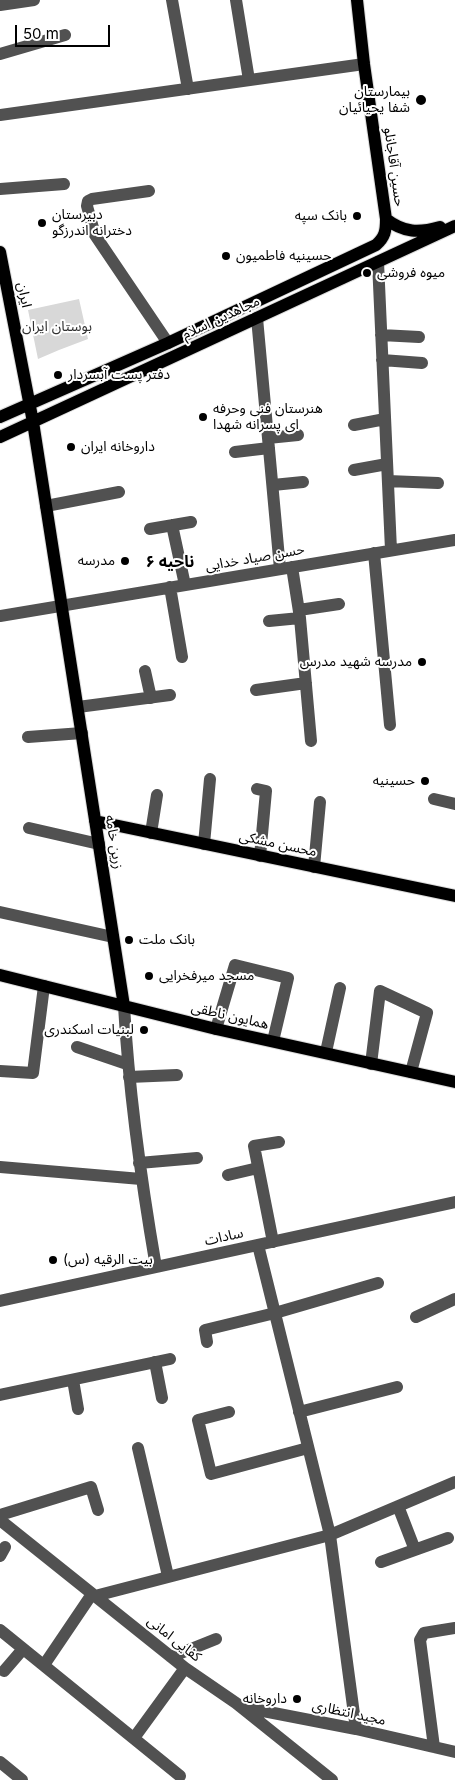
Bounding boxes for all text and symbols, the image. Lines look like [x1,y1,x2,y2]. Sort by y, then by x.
scale bar [18,15,112,47]
text: 50 m [23,24,59,43]
place label: بیمارستان شفا یحیائیان [339,84,410,116]
marker: بیمارستان شفا یحیائیان [414,93,428,107]
street label: حسین آقاجانلو [380,126,408,208]
place label: دبیرستان دخترانه اندرزگو [52,207,132,240]
place label: بانک سپه [295,208,347,224]
marker: بانک سپه [351,210,363,222]
marker: دبیرستان دخترانه اندرزگو [36,217,48,229]
place label: حسینیه فاطمیون [236,248,331,264]
marker: حسینیه فاطمیون [220,250,232,262]
place label: میوه فروشی [377,265,445,281]
marker: میوه فروشی [361,267,373,279]
street label: ایران [13,281,35,309]
street label: مجاهدین اسلام [180,293,262,343]
park label: بوستان ایران [22,319,92,335]
place label: دفتر پست آبسردار [68,367,170,383]
marker: دفتر پست آبسردار [52,369,64,381]
place label: هنرستان فنی وحرفه ای پسرانه شهدا [213,401,323,434]
marker: هنرستان فنی وحرفه ای پسرانه شهدا [197,411,209,423]
place label: داروخانه ایران [81,439,155,455]
marker: داروخانه ایران [65,441,77,453]
street label: حسن صیاد خدایی [204,541,306,575]
district label: ناحیه ۶ [146,552,194,572]
place label: مدرسه [78,553,115,569]
marker: مدرسه [119,555,131,567]
place label: مدرسه شهید مدرس [300,654,412,670]
marker: مدرسه شهید مدرس [416,656,428,668]
place label: حسینیه [373,773,415,789]
marker: حسینیه [419,775,431,787]
street label: زرین خامه [101,814,127,870]
street label: محسن مشکی [238,828,318,860]
place label: بانک ملت [139,932,195,948]
marker: بانک ملت [123,934,135,946]
place label: مسجد میرفخرایی [159,968,254,984]
marker: مسجد میرفخرایی [143,970,155,982]
street label: همایون ناطقی [190,999,270,1033]
place label: لبنیات اسکندری [44,1022,134,1038]
marker: لبنیات اسکندری [138,1024,150,1036]
street label: سادات [203,1225,245,1249]
place label: بیت الرقیه (س) [63,1252,153,1268]
marker: بیت الرقیه (س) [47,1254,59,1266]
street label: کفایی امانی [144,1613,204,1665]
place label: داروخانه [243,1691,287,1707]
marker: داروخانه [291,1693,303,1705]
street label: مجید انتظاری [311,1697,387,1729]

